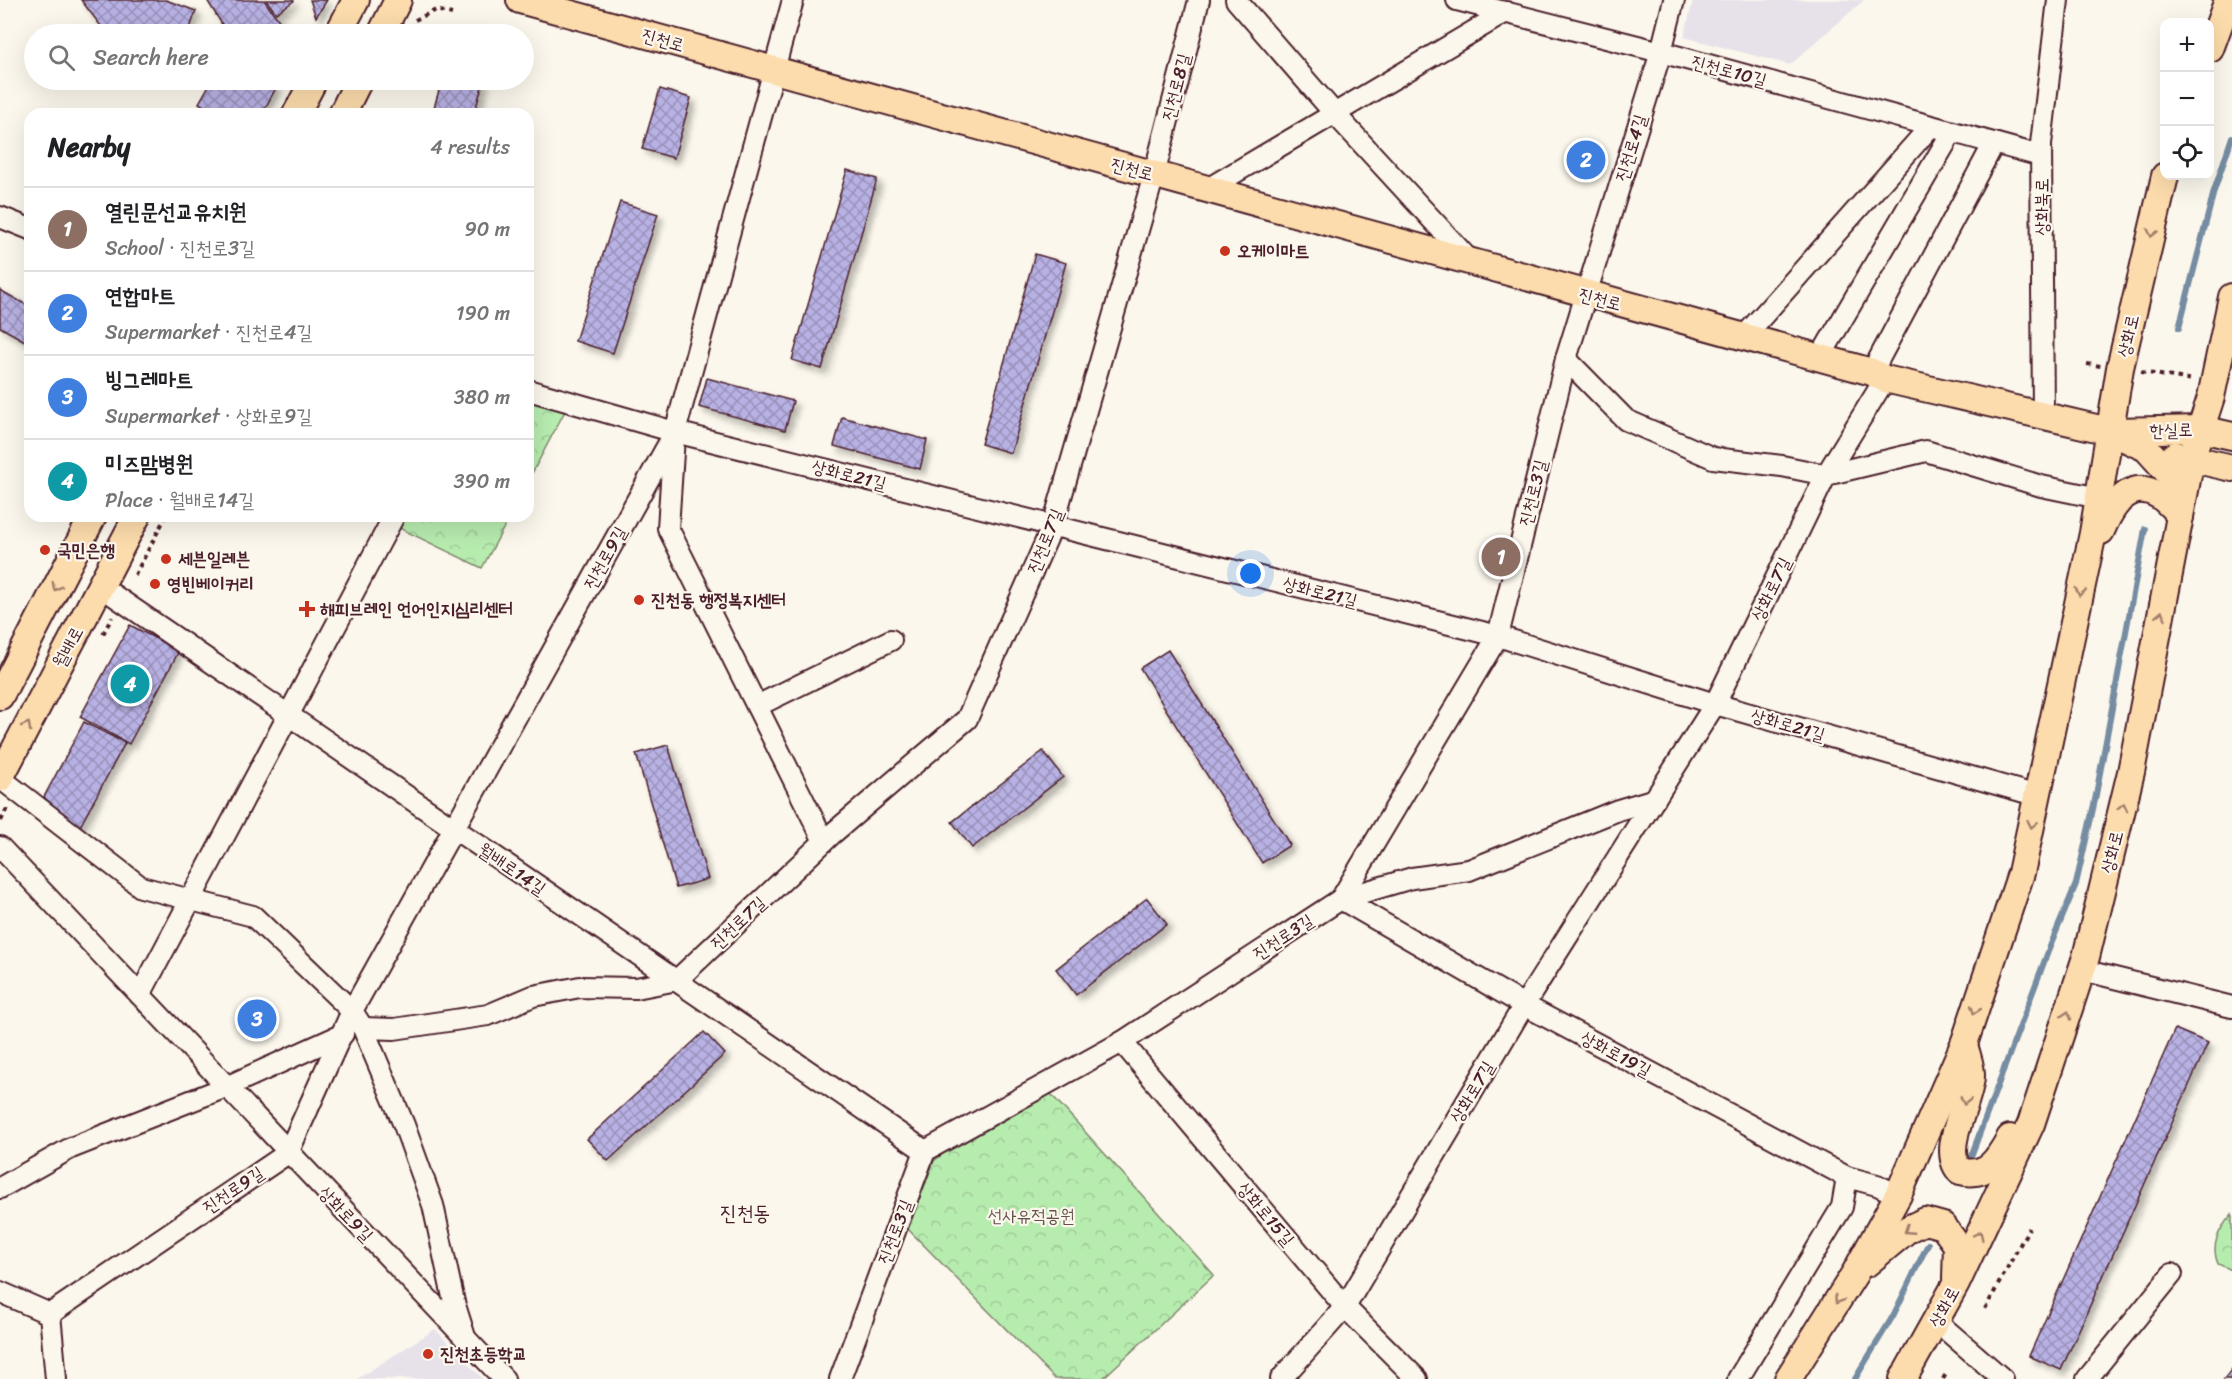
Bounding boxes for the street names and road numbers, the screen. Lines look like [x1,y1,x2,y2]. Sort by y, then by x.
street label: 진천로 [638,19,688,61]
street label: 진천로10길 [1688,46,1771,97]
street label: 진천로8길 [1152,49,1200,124]
street label: 진천로4길 [1606,110,1657,186]
street label: 진천로 [1107,148,1157,190]
street label: 상화북로 [2026,178,2058,236]
street label: 진천로 [1575,278,1625,320]
street label: 상화로 [2108,311,2148,361]
street label: 한실로 [2149,414,2193,446]
street label: 상화로21길 [808,450,890,500]
street label: 진천로3길 [1509,456,1557,530]
street label: 진천로7길 [1017,503,1073,579]
street label: 진천로9길 [574,520,636,596]
street label: 상화로7길 [1742,551,1801,627]
street label: 상화로21길 [1279,567,1361,617]
street label: 월배로 [44,620,92,674]
street label: 상화로21길 [1747,699,1829,751]
street label: 상화로 [2091,827,2133,877]
street label: 월배로14길 [471,834,553,904]
street label: 진천로7길 [702,888,774,958]
street label: 진천로3길 [1246,905,1321,969]
street label: 상화로19길 [1575,1022,1658,1086]
street label: 상화로7길 [1441,1054,1504,1129]
street label: 진천로9길 [195,1157,271,1223]
street label: 상화로15길 [1229,1174,1303,1254]
street label: 상화로9길 [311,1178,382,1250]
street label: 진천로3길 [868,1194,922,1269]
street label: 상화로 [1919,1280,1969,1334]

